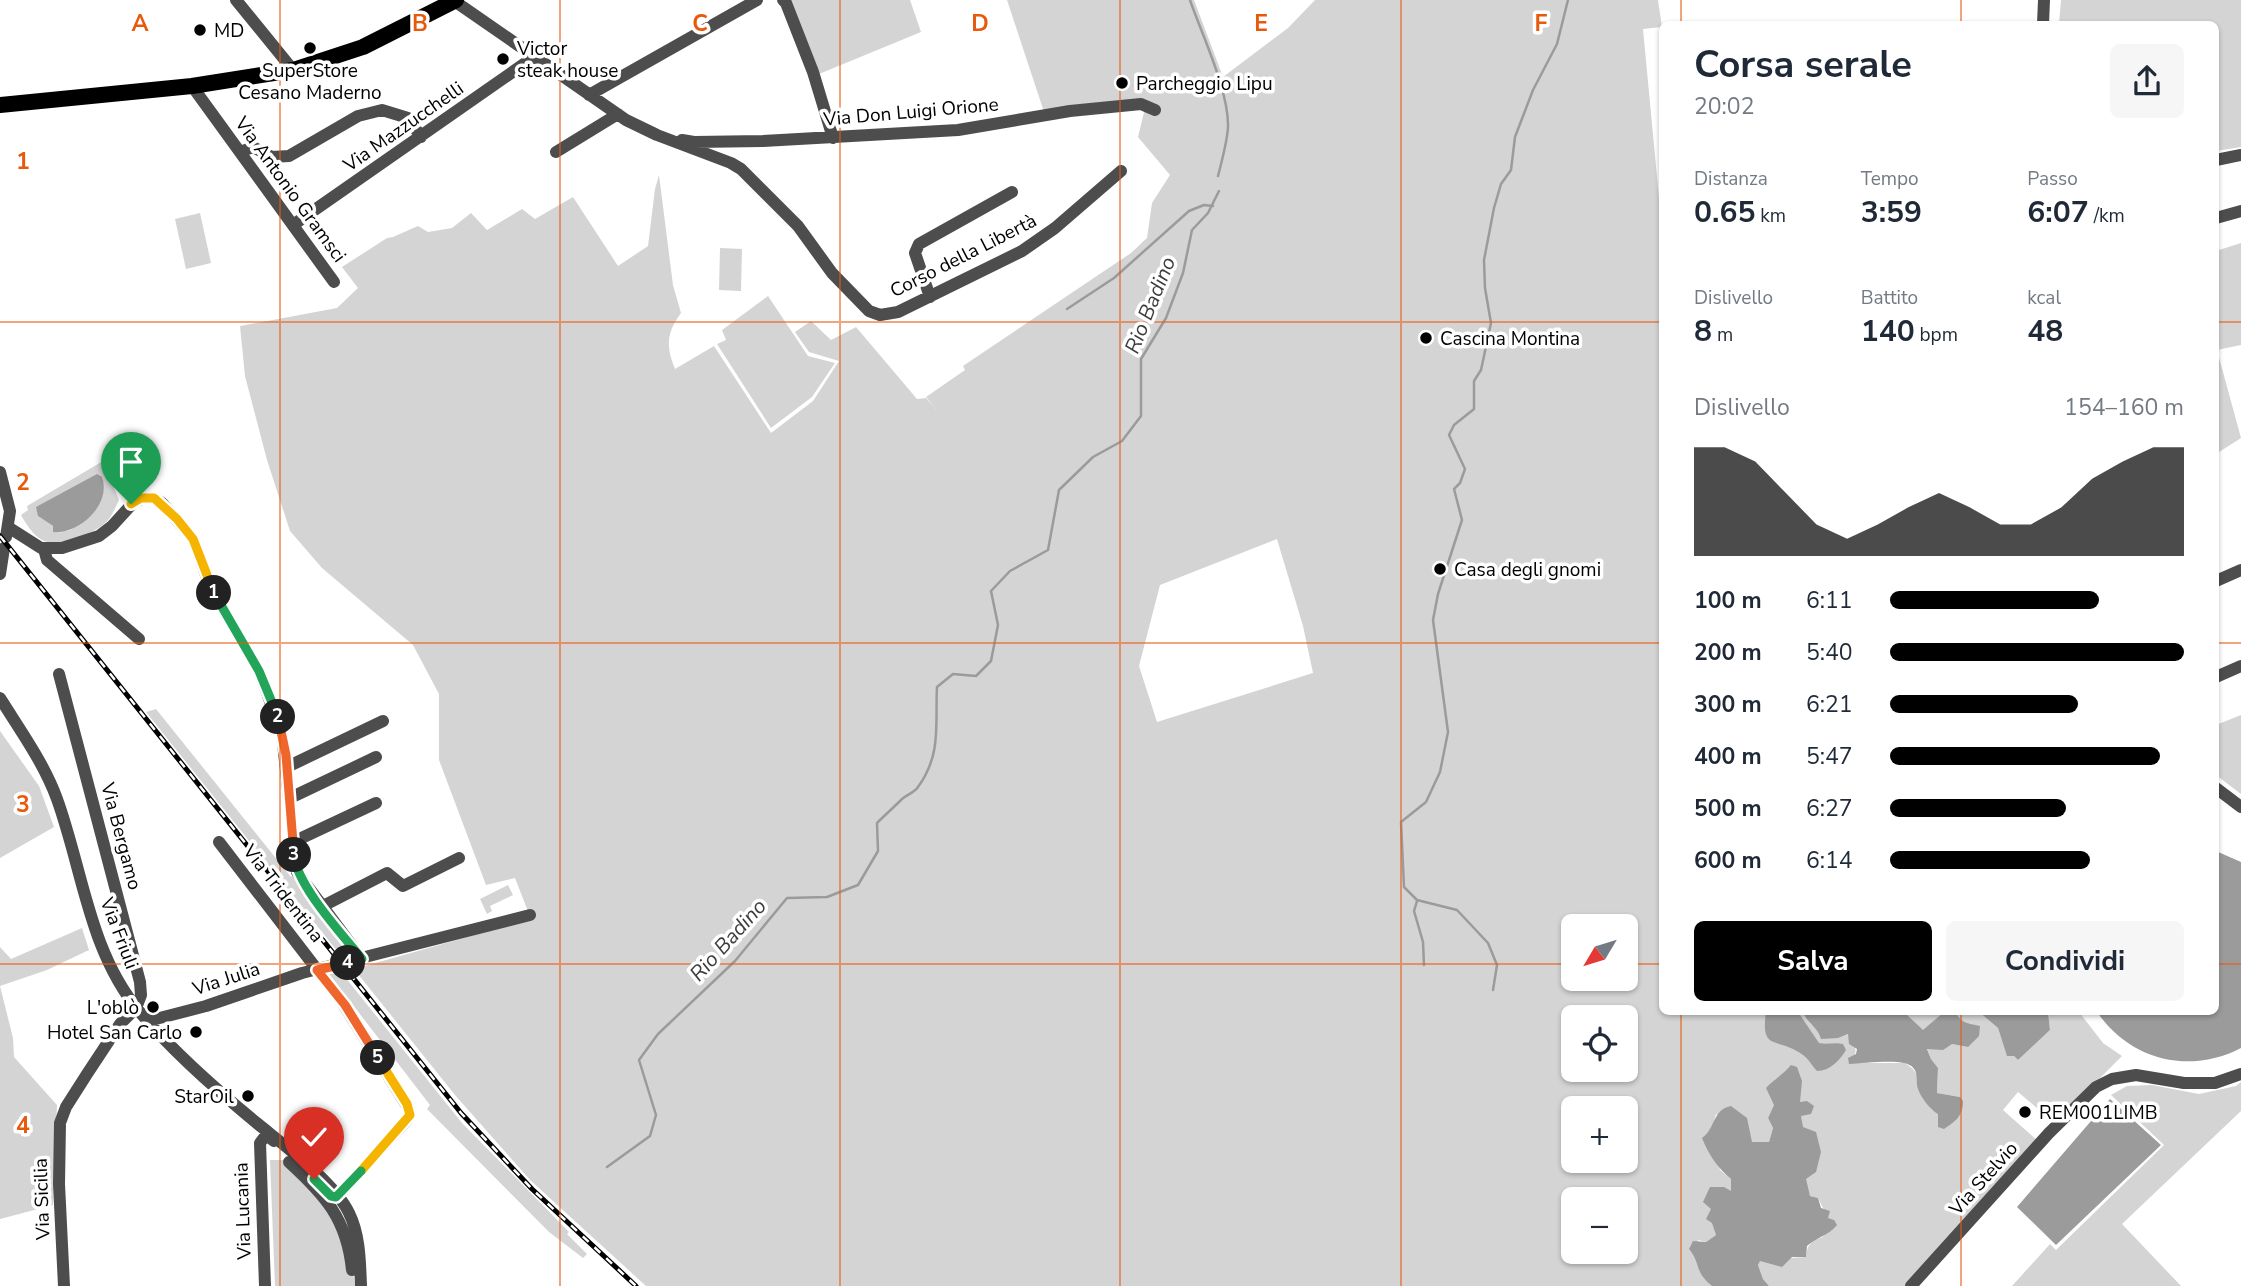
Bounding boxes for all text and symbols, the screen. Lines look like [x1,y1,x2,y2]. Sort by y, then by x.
text: A [131,8,149,39]
text: B [412,8,428,39]
text: C [692,8,708,39]
text: D [971,8,989,39]
text: E [1254,8,1268,39]
text: F [1535,8,1548,39]
place label: MD [214,18,244,44]
marker: MD [192,22,208,38]
place label: Victor steak house [516,36,618,84]
text: Corsa serale [1694,39,1912,90]
marker: SuperStore Cesano Maderno [302,40,318,56]
button: share [2110,44,2184,118]
marker: Victor steak house [495,51,511,67]
place label: SuperStore Cesano Maderno [238,58,382,106]
place label: Parcheggio Lipu [1136,71,1273,97]
marker: Parcheggio Lipu [1114,75,1130,91]
street label: Via Mazzucchelli [338,76,469,178]
street label: Via Don Luigi Orione [821,91,1000,133]
text: 20:02 [1694,91,1754,122]
street label: Via Antonio Gramsci [228,111,352,268]
text: 1 [16,146,30,177]
text: Distanza [1694,166,1768,192]
text: Tempo [1861,166,1919,192]
text: Passo [2027,166,2078,192]
text: 0.65 [1694,192,1755,233]
text: 3:59 [1861,192,1922,233]
text: 6:07 [2027,192,2089,233]
text: km [1755,203,1786,229]
text: /km [2089,203,2125,229]
street label: Corso della Libertà [886,208,1041,304]
water label: Rio Badino [1118,252,1182,358]
text: Dislivello [1694,285,1773,311]
text: Battito [1861,285,1918,311]
text: kcal [2027,285,2061,311]
text: 8 [1694,311,1712,352]
text: 140 [1861,311,1915,352]
text: 48 [2027,311,2063,352]
text: m [1712,322,1733,348]
text: bpm [1915,322,1958,348]
place label: Cascina Montina [1440,326,1580,352]
marker: Cascina Montina [1418,330,1434,346]
text: Dislivello [1694,392,1790,423]
text: 154–160 m [2064,392,2184,423]
pin [101,432,161,504]
icon: arrive [112,443,150,481]
text: 2 [16,467,30,498]
place label: Casa degli gnomi [1454,557,1601,583]
marker: Casa degli gnomi [1432,561,1448,577]
pin: 1 [196,576,232,610]
text: 1 [208,579,219,605]
text: 100 m [1694,585,1762,616]
text: 6:11 [1806,585,1853,616]
text: 200 m [1694,637,1762,668]
text: 5:40 [1806,637,1853,668]
text: 300 m [1694,689,1762,720]
text: 6:21 [1806,689,1853,720]
pin: 2 [260,700,296,734]
text: 2 [272,703,283,729]
text: 400 m [1694,741,1762,772]
text: 5:47 [1806,741,1853,772]
street label: Via Bergamo [94,779,148,893]
text: 3 [16,789,30,820]
text: 500 m [1694,793,1762,824]
text: 6:27 [1806,793,1853,824]
pin: 3 [276,838,312,872]
street label: Via Tridentina [236,839,330,948]
text: 3 [288,841,299,867]
text: 600 m [1694,845,1762,876]
text: 6:14 [1806,845,1853,876]
street label: Via Friuli [93,893,145,973]
water label: Rio Badino [683,893,773,987]
north arrow [1561,914,1638,990]
map controls [1561,914,1638,1264]
button: Salva [1694,921,1932,1001]
button: Condividi [1946,921,2184,1001]
pin: 4 [330,946,366,981]
text: 4 [342,949,353,975]
street label: Via Julia [188,956,263,1002]
place label: L'oblò [87,995,139,1021]
marker: L'oblò [145,999,161,1015]
button: locate [1561,1005,1638,1082]
place label: Hotel San Carlo [47,1020,182,1046]
marker: Hotel San Carlo [188,1024,204,1040]
pin: 5 [360,1040,396,1076]
text: 5 [372,1044,383,1070]
place label: StarOil [174,1084,234,1110]
marker: StarOil [240,1088,256,1104]
button: + [1561,1096,1638,1173]
place label: REM001LIMB [2039,1100,2158,1126]
marker: REM001LIMB [2017,1104,2033,1120]
pin [284,1107,344,1179]
text: 4 [16,1110,30,1141]
icon: check [295,1118,333,1156]
street label: Via Stelvio [1943,1136,2024,1222]
street label: Via Sicilia [28,1158,56,1241]
street label: Via Lucania [228,1162,258,1261]
button: − [1561,1187,1638,1264]

